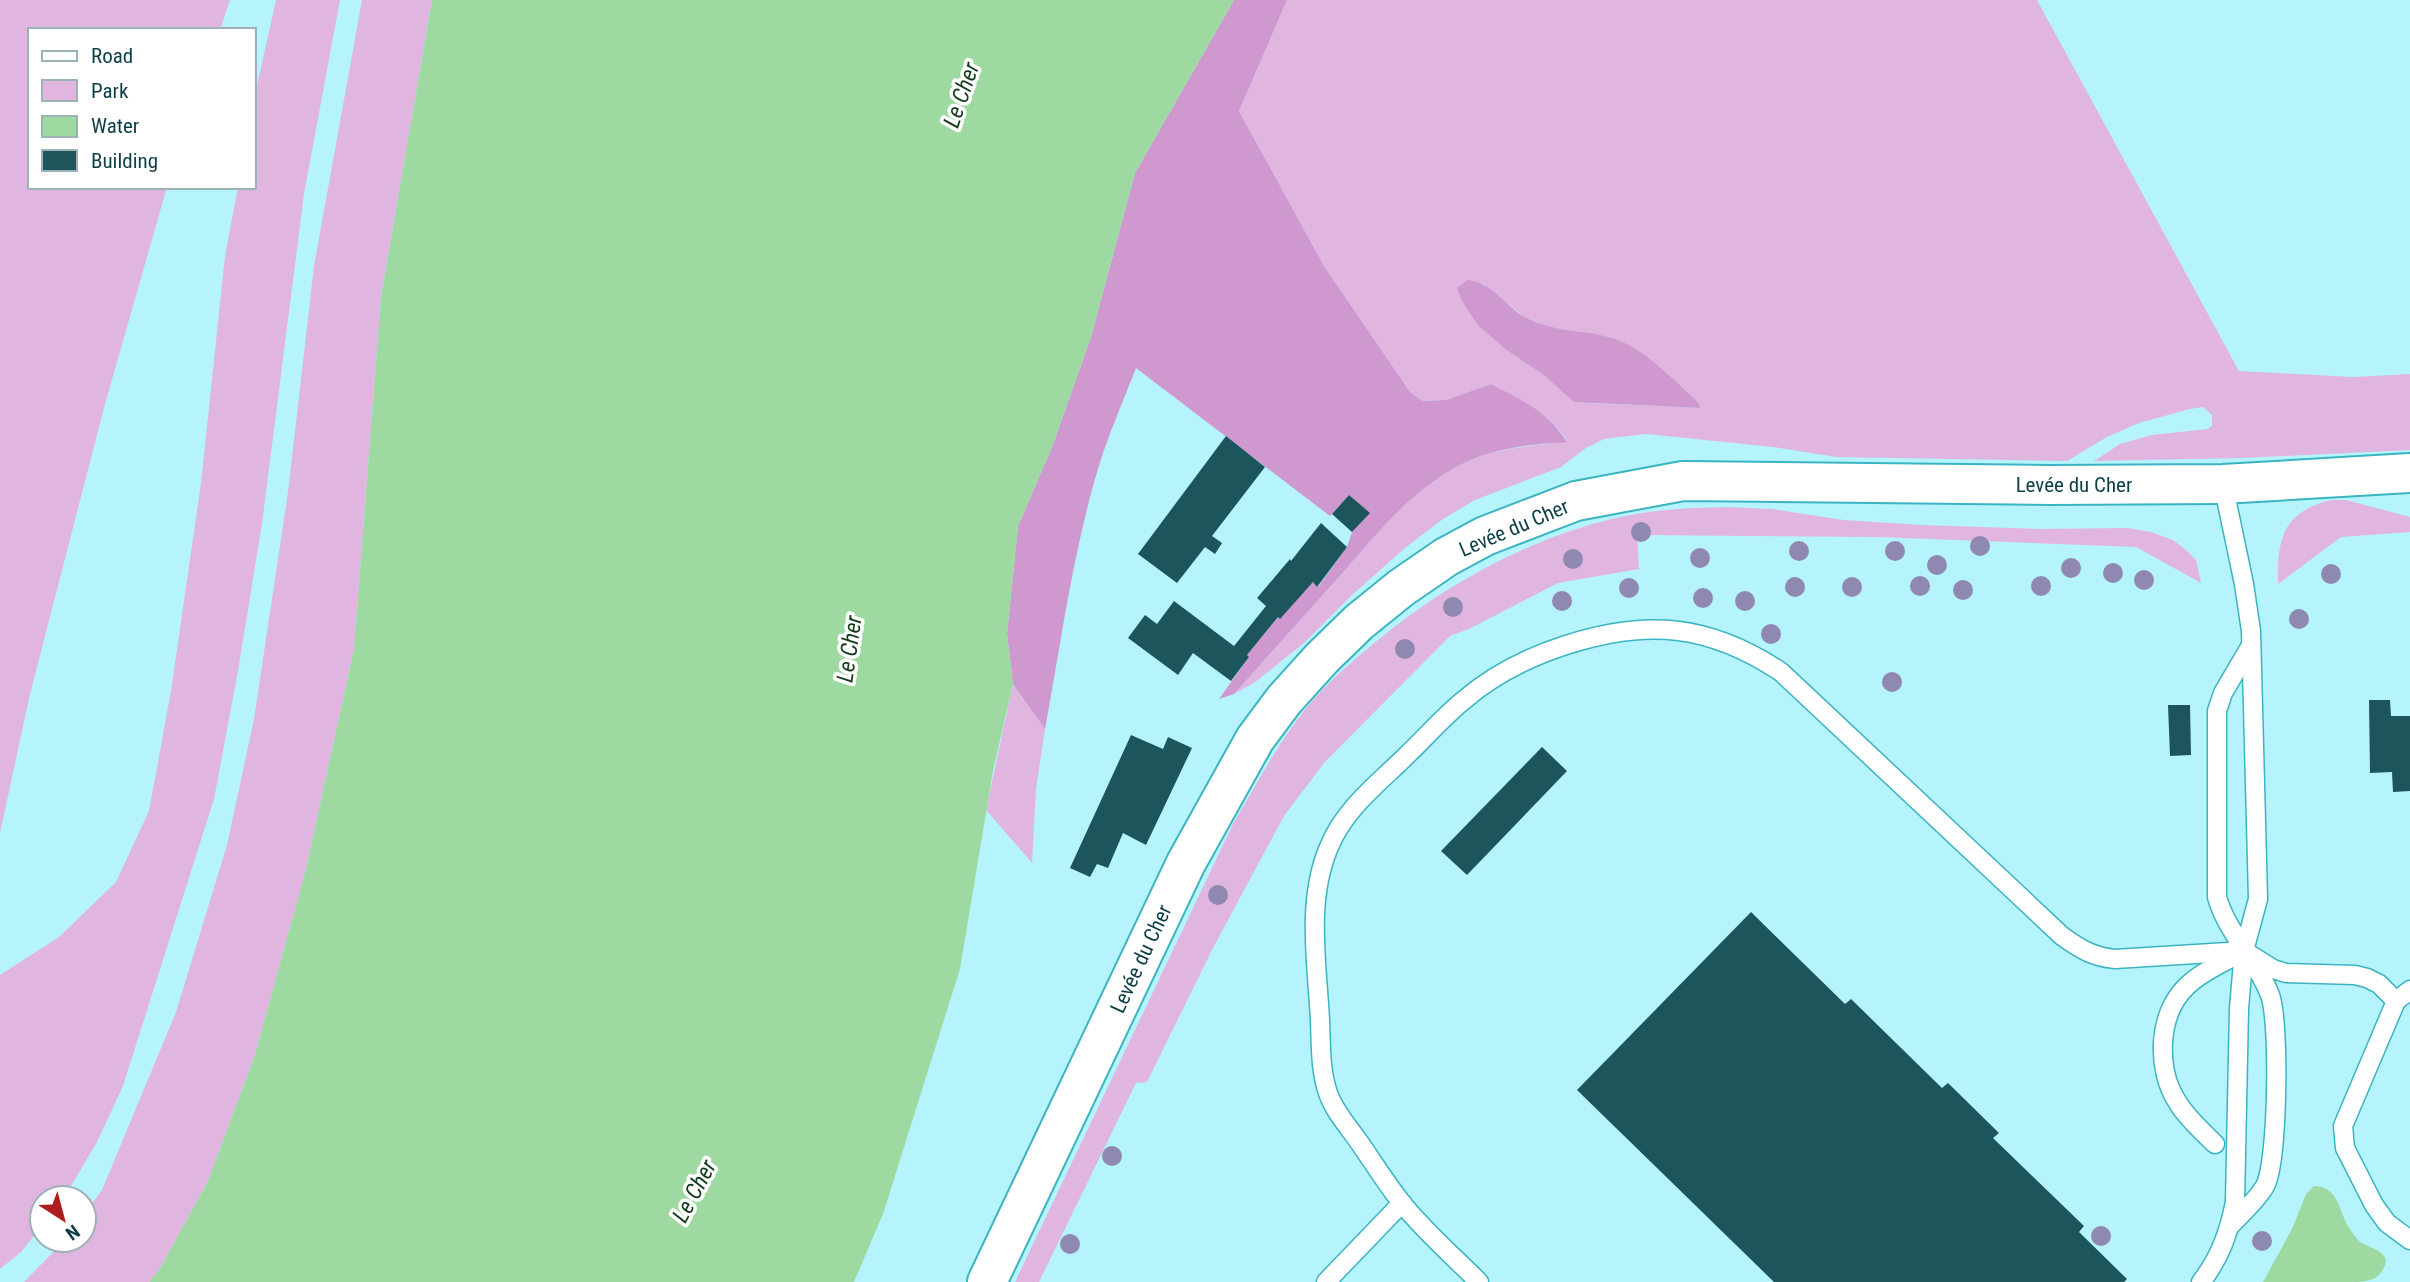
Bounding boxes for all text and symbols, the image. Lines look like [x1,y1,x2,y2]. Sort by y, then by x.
legend [28,28,256,189]
text: Road [91,44,133,68]
water label: Le Cher [938,58,986,131]
text: Park [91,79,129,103]
text: Water [91,114,139,138]
text: Building [91,149,158,173]
street label: Levée du Cher [2016,473,2132,497]
street label: Levée du Cher [1456,494,1572,562]
water label: Le Cher [831,613,868,684]
street label: Levée du Cher [1105,901,1177,1017]
water label: Le Cher [667,1154,723,1227]
north arrow [28,1184,98,1254]
text: N [61,1220,84,1245]

